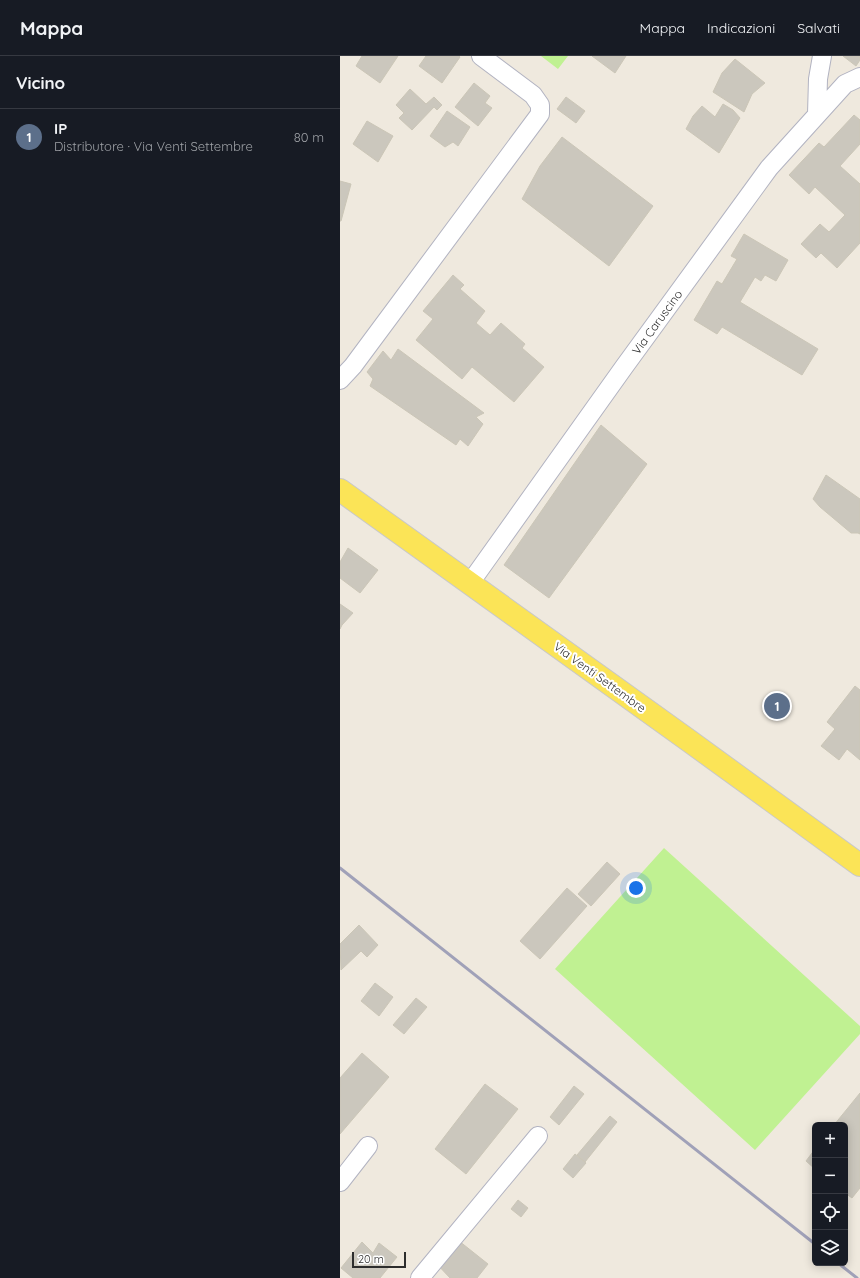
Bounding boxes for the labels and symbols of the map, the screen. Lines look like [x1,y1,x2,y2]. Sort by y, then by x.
street label: Via Caruscino [629,287,685,357]
street label: Via Venti Settembre [551,639,649,716]
pin: 1 [764,691,790,721]
your location [626,878,646,898]
scale bar [352,1250,406,1269]

